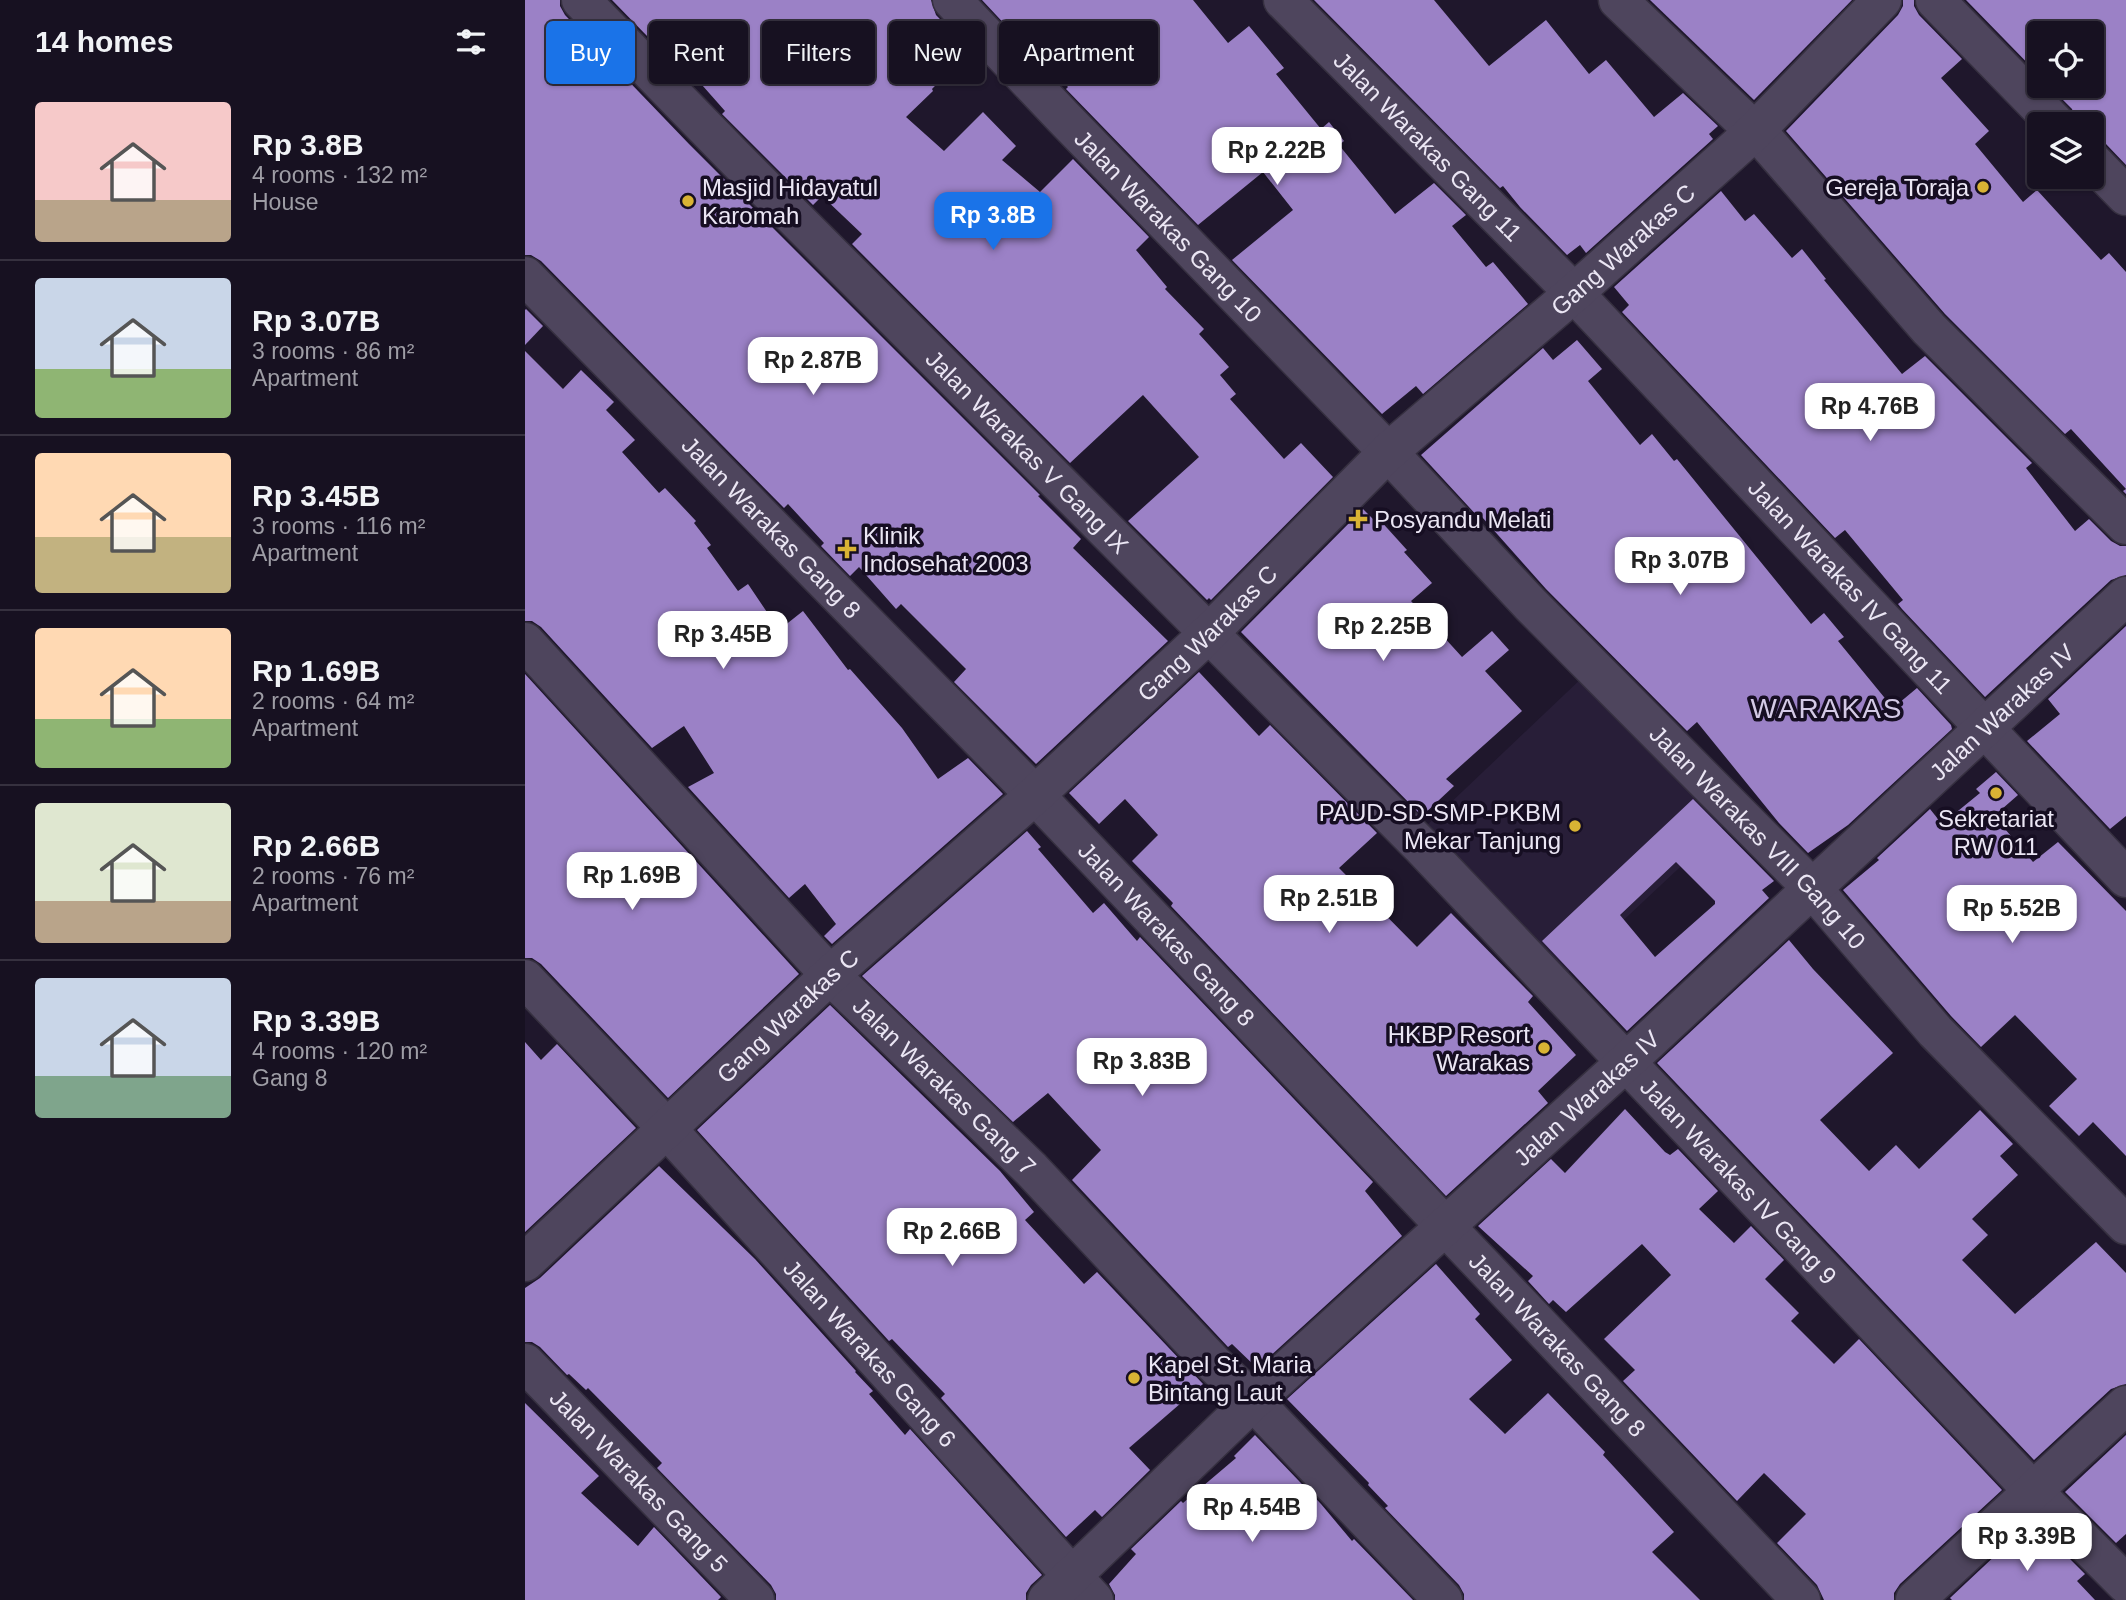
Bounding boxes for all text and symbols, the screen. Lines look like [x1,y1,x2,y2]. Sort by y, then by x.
chip: Buy [546,21,635,84]
chip: Rent [649,21,748,84]
chip: Filters [762,21,875,84]
chip: New [889,21,985,84]
chip: Apartment [999,21,1158,84]
map controls [2027,21,2104,189]
button: locate [2027,21,2104,98]
icon: filters [452,23,490,61]
text: 14 homes [35,25,173,58]
street label: Jalan Warakas Gang 11 [1329,46,1528,246]
button: layers [2027,112,2104,189]
street label: Jalan Warakas Gang 10 [1070,124,1268,327]
text: Rp 3.8B [252,128,364,161]
pin: Rp 2.22B [1205,128,1349,187]
icon: home [91,130,175,214]
text: Rp 2.22B [1228,137,1326,163]
text: 4 rooms · 132 m² [252,162,427,188]
place label: Masjid Hidayatul Karomah [702,174,878,229]
place label: Gereja Toraja [1825,174,1970,201]
street label: Gang Warakas C [1545,178,1700,320]
marker: Gereja Toraja [1975,179,1991,195]
text: House [252,189,318,215]
pin: Rp 3.8B [928,192,1058,252]
marker: Masjid Hidayatul Karomah [680,193,696,209]
text: Rp 3.8B [950,202,1036,228]
text: Rp 3.07B [252,304,380,337]
icon: home [91,306,175,390]
text: 3 rooms · 86 m² [252,338,414,364]
pin: Rp 2.87B [741,338,885,397]
street label: Jalan Warakas V Gang IX [921,344,1134,558]
text: Rp 2.87B [764,347,862,373]
text: Apartment [252,365,358,391]
pin: Rp 4.76B [1798,384,1942,443]
text: Rp 4.76B [1821,393,1919,419]
street label: Jalan Warakas Gang 8 [677,431,867,623]
street label: Jalan Warakas IV Gang 11 [1743,473,1958,699]
text: Rp 3.45B [252,479,380,512]
icon: home [91,481,175,565]
place label: Posyandu Melati [1374,506,1551,533]
marker: Posyandu Melati [1348,509,1368,529]
text: 3 rooms · 116 m² [252,513,425,539]
place label: Klinik Indosehat 2003 [863,522,1028,577]
pin: Rp 3.07B [1608,538,1752,597]
marker: Klinik Indosehat 2003 [837,539,857,559]
text: Apartment [252,540,358,566]
text: Rp 3.07B [1631,547,1729,573]
street label: Gang Warakas C [1132,559,1282,706]
pin: Rp 2.25B [1311,604,1455,663]
pin: Rp 3.45B [651,612,795,671]
text: Rp 2.25B [1334,613,1432,639]
text: Rp 3.45B [674,621,772,647]
street label: Jalan Warakas IV [1924,638,2079,786]
text: Rp 1.69B [252,654,380,687]
icon: home [91,656,175,740]
text: 2 rooms · 64 m² [252,688,414,714]
district label: WARAKAS [1751,693,1904,724]
text: Apartment [252,715,358,741]
street label: Jalan Warakas VIII Gang 10 [1645,720,1871,954]
marker: Sekretariat RW 011 [1988,785,2004,801]
place label: PAUD-SD-SMP-PKBM Mekar Tanjung [1319,799,1561,854]
place label: Sekretariat RW 011 [1938,805,2054,860]
marker: PAUD-SD-SMP-PKBM Mekar Tanjung [1567,818,1583,834]
text: Rp 2.66B [252,829,380,862]
icon: home [91,831,175,915]
street label: Jalan Warakas Gang 8 [1073,836,1261,1031]
pin: Rp 1.69B [560,852,704,912]
text: Rp 1.69B [583,862,681,888]
text: 2 rooms · 76 m² [252,863,414,889]
pin: Rp 2.51B [1257,876,1401,935]
text: Rp 2.51B [1280,885,1378,911]
pin: Rp 5.52B [1940,886,2084,945]
text: Apartment [252,890,358,916]
text: Rp 5.52B [1963,895,2061,921]
street label: Gang Warakas C [711,943,864,1088]
street label: Jalan Warakas Gang 7 [848,991,1042,1180]
text: Rp 3.39B [252,1004,380,1037]
icon: home [91,1006,175,1090]
place label: HKBP Resort Warakas [1388,1021,1530,1076]
street label: Jalan Warakas IV [1508,1025,1665,1171]
text: 4 rooms · 120 m² [252,1038,427,1064]
pin: Rp 3.83B [1070,1038,1214,1098]
marker: HKBP Resort Warakas [1536,1040,1552,1056]
text: Rp 3.83B [1093,1048,1191,1074]
text: Gang 8 [252,1065,327,1091]
street label: Jalan Warakas IV Gang 9 [1635,1073,1842,1289]
pin: Rp 2.66B [880,1208,1024,1268]
text: Rp 2.66B [903,1218,1001,1244]
street label: Jalan Warakas Gang 8 [1464,1247,1651,1442]
street label: Jalan Warakas Gang 6 [778,1254,962,1452]
place label: Kapel St. Maria Bintang Laut [1148,1351,1313,1406]
marker: Kapel St. Maria Bintang Laut [1126,1370,1142,1386]
street label: Jalan Warakas Gang 5 [545,1384,734,1577]
pin: Rp 4.54B [1180,1484,1324,1544]
text: Rp 4.54B [1203,1494,1301,1520]
pin: Rp 3.39B [1955,1514,2099,1573]
text: Rp 3.39B [1978,1523,2076,1549]

